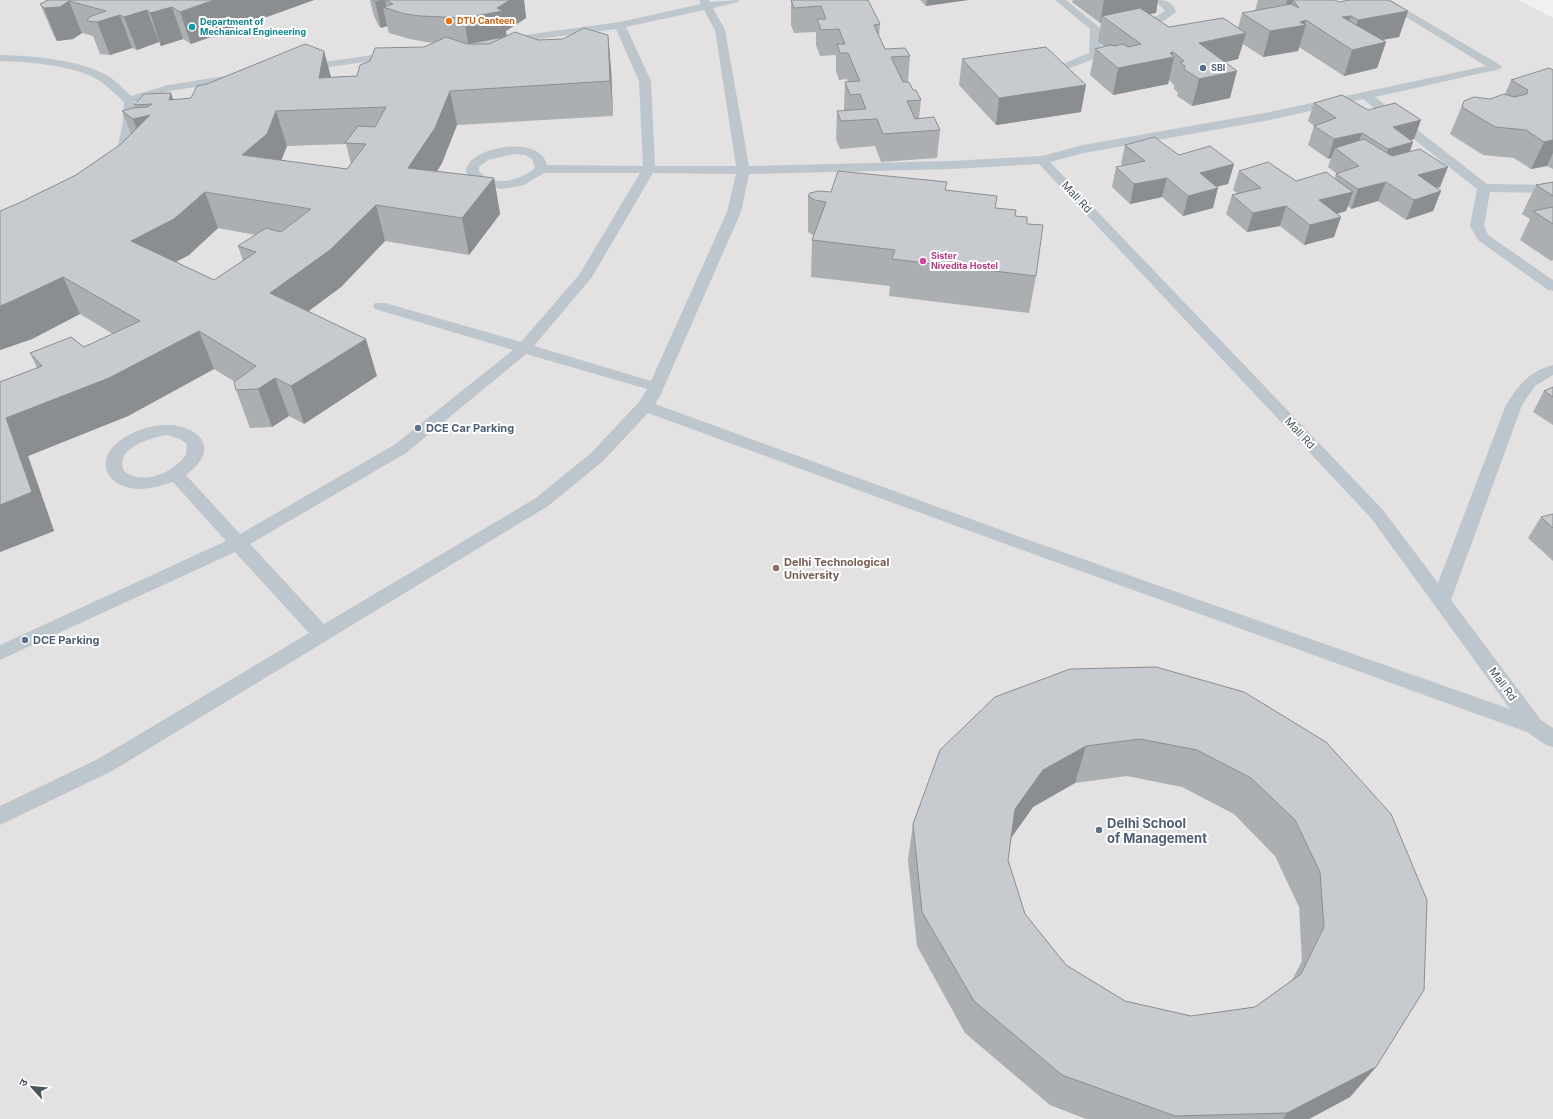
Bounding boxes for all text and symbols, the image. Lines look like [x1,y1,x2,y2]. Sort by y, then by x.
place label: DTU Canteen [457,15,515,26]
place label: Department of Mechanical Engineering [200,16,306,37]
marker: DTU Canteen [444,16,454,26]
marker: Department of Mechanical Engineering [187,22,197,32]
place label: SBI [1211,62,1225,73]
marker: SBI [1198,63,1208,73]
street label: Mall Rd [1059,178,1095,216]
place label: Sister Nivedita Hostel [931,250,998,271]
marker: Sister Nivedita Hostel [918,256,928,266]
street label: Mall Rd [1282,414,1318,452]
place label: DCE Car Parking [426,421,514,435]
marker: DCE Car Parking [413,423,423,433]
place label: Delhi Technological University [784,555,889,582]
marker: Delhi Technological University [771,563,781,573]
place label: DCE Parking [33,633,100,647]
marker: DCE Parking [20,635,30,645]
street label: Mall Rd [1486,664,1520,704]
place label: Delhi School of Management [1107,815,1207,846]
marker: Delhi School of Management [1094,825,1104,835]
north arrow [12,1067,52,1107]
text: उ [15,1076,31,1089]

